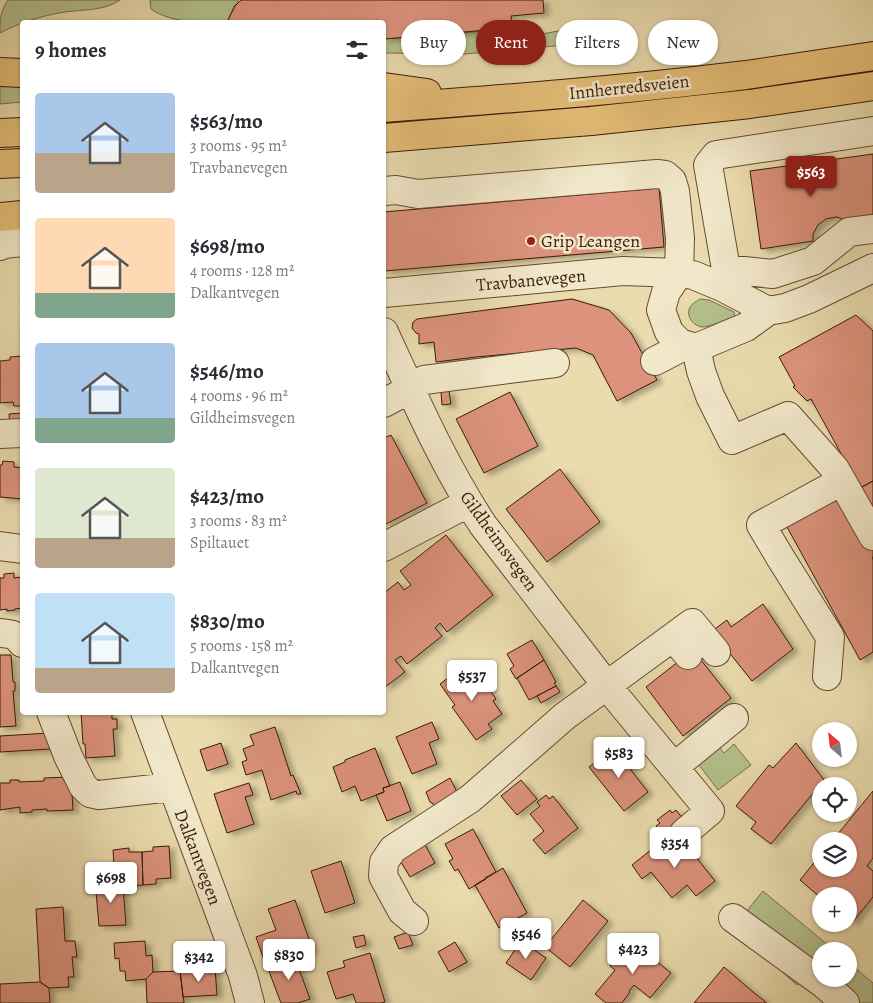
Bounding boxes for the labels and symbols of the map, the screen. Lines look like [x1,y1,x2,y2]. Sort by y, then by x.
street label: Innherredsveien [568,69,691,105]
pin: $563 [781,156,841,198]
place label: Grip Leangen [541,229,640,253]
marker: Grip Leangen [525,235,537,247]
street label: Travbanevegen [475,263,587,297]
street label: Gildheimsvegen [455,486,544,596]
pin: $537 [442,660,502,702]
north arrow [812,722,858,768]
pin: $583 [589,736,649,779]
street label: Dalkantvegen [169,806,227,908]
pin: $354 [645,826,705,869]
pin: $698 [81,862,141,904]
pin: $546 [496,918,556,960]
pin: $423 [603,932,663,975]
pin: $830 [259,938,319,981]
pin: $342 [169,940,229,983]

